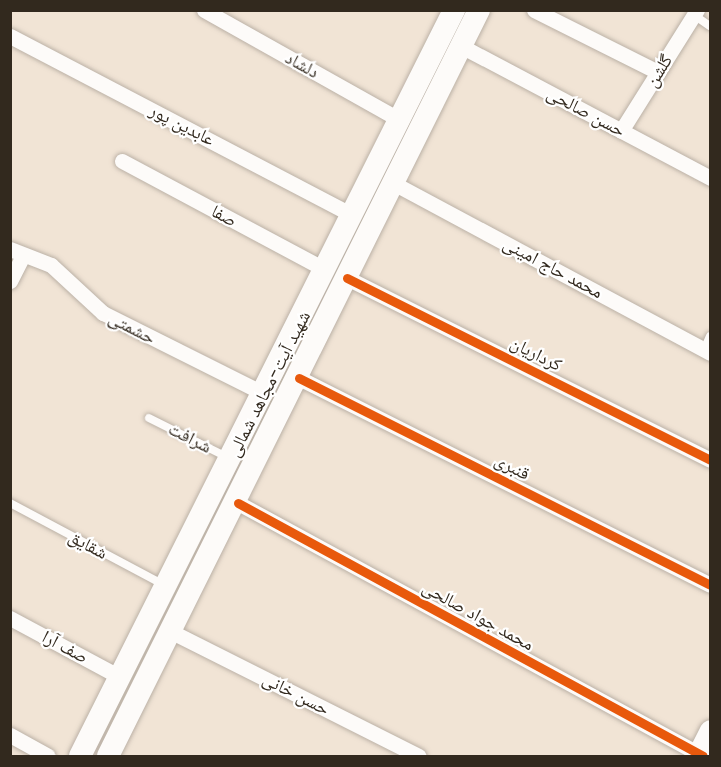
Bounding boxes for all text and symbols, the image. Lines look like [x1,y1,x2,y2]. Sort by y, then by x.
street label: دلشاد [281,47,323,83]
street label: گلشن [641,51,677,91]
street label: حسن صالحی [543,82,629,142]
street label: عابدین پور [146,99,218,151]
street label: صفا [208,200,240,232]
street label: محمد حاج امینی [499,233,607,303]
street label: حشمتی [105,307,159,349]
street label: شهید آیت-مجاهد شمالی [223,307,315,461]
street label: کرداریان [507,332,565,376]
street label: شرافت [165,418,215,458]
street label: قنبری [491,449,533,485]
street label: شقایق [65,526,111,564]
street label: محمد جواد صالحی [418,576,538,656]
street label: صف آرا [38,626,92,668]
street label: حسن خانی [259,668,333,720]

